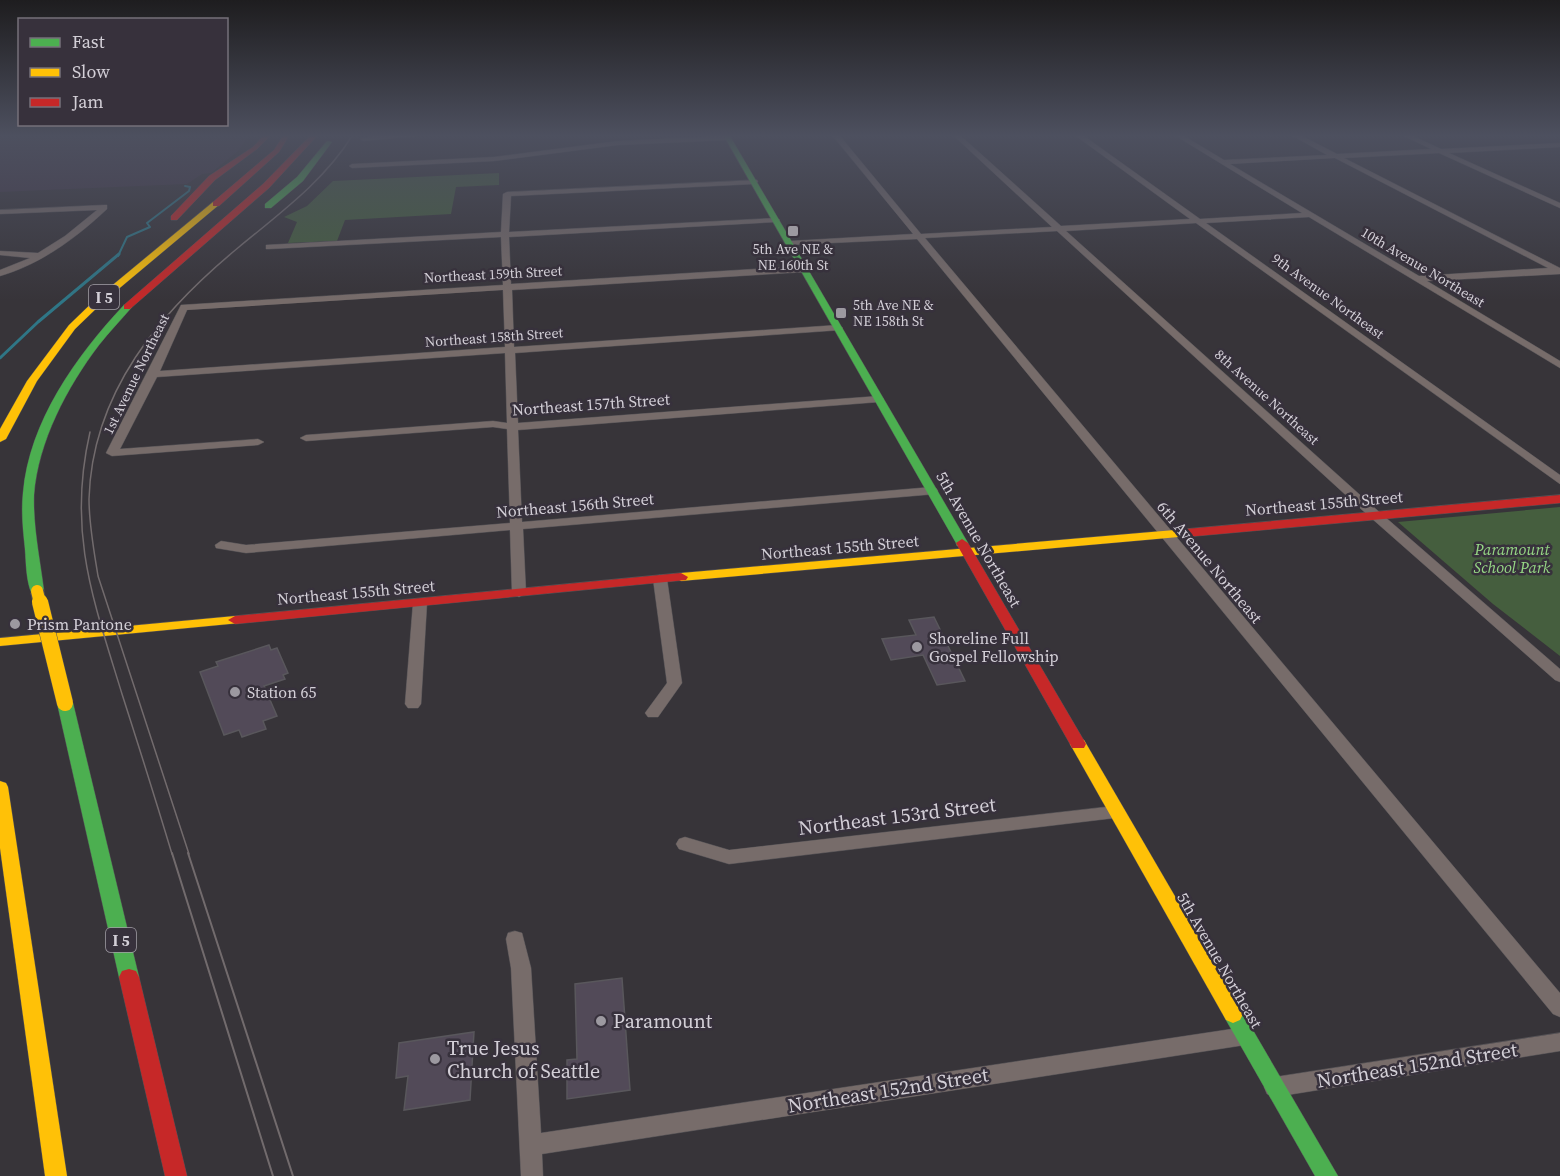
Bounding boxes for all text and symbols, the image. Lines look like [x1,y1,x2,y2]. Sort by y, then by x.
legend [18,18,228,126]
text: Fast [72,29,105,54]
text: Slow [72,59,110,84]
text: Jam [71,89,104,114]
street label: 10th Avenue Northeast [1357,222,1489,312]
marker: 5th Ave NE & NE 160th St [786,224,800,238]
place label: 5th Ave NE & NE 160th St [753,239,833,275]
street label: 9th Avenue Northeast [1268,248,1389,344]
street label: Northeast 159th Street [423,260,563,288]
road number: I 5 [89,285,119,309]
place label: 5th Ave NE & NE 158th St [853,295,934,331]
marker: 5th Ave NE & NE 158th St [834,306,848,320]
street label: 1st Avenue Northeast [98,310,174,438]
street label: Northeast 158th Street [424,322,564,352]
street label: 8th Avenue Northeast [1210,345,1324,450]
street label: Northeast 157th Street [511,387,671,420]
street label: 5th Avenue Northeast [931,467,1027,612]
street label: Northeast 155th Street [1244,485,1405,521]
street label: Northeast 156th Street [495,487,656,523]
street label: 6th Avenue Northeast [1152,496,1268,628]
street label: Northeast 155th Street [760,529,921,565]
park label: Paramount School Park [1473,538,1551,578]
street label: Northeast 155th Street [276,574,437,610]
place label: Prism Pantone [27,613,132,635]
marker: Prism Pantone [8,617,22,631]
place label: Shoreline Full Gospel Fellowship [929,627,1059,667]
marker: Shoreline Full Gospel Fellowship [910,640,924,654]
place label: Station 65 [247,681,317,703]
marker: Station 65 [228,685,242,699]
street label: Northeast 153rd Street [797,790,998,842]
street label: 5th Avenue Northeast [1172,888,1268,1033]
road number: I 5 [106,928,136,952]
place label: Paramount [613,1007,713,1035]
marker: Paramount [594,1014,608,1028]
place label: True Jesus Church of Seattle [447,1034,600,1085]
street label: Northeast 152nd Street [1315,1035,1520,1095]
marker: True Jesus Church of Seattle [428,1052,442,1066]
street label: Northeast 152nd Street [786,1060,991,1120]

